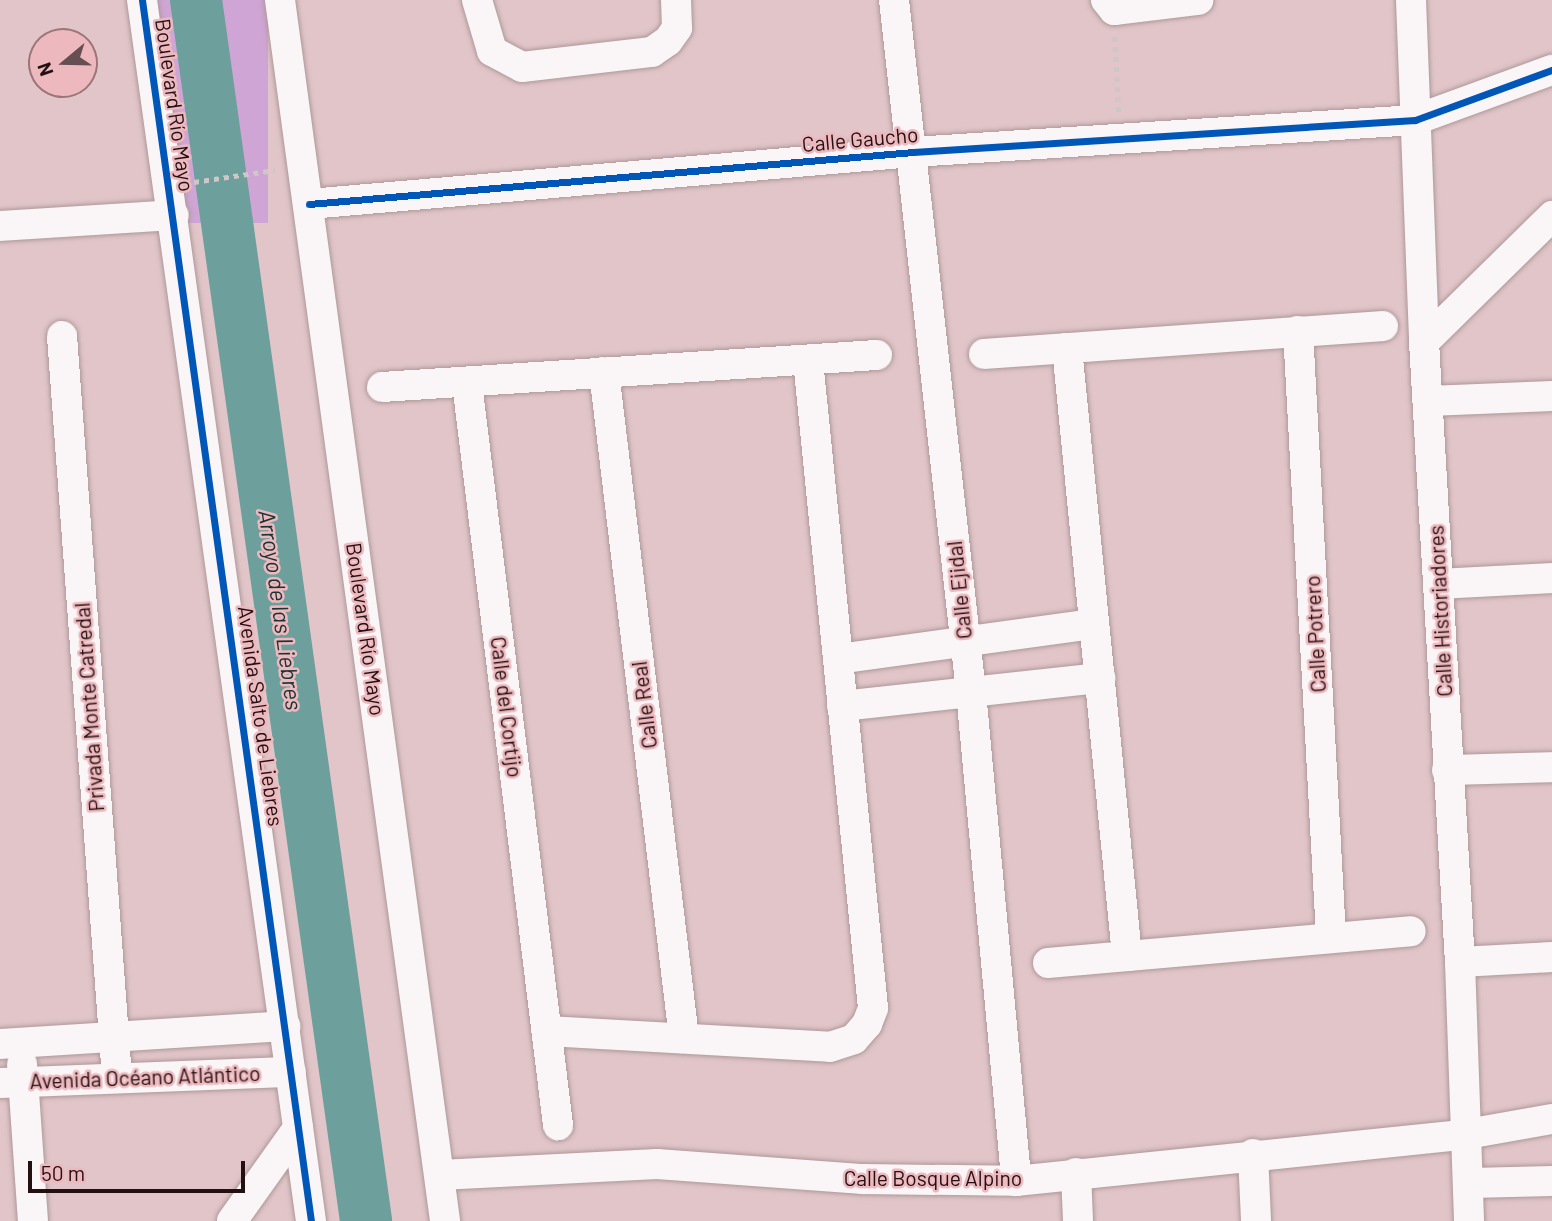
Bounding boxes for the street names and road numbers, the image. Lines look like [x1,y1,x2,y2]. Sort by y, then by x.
street label: Boulevard Río Mayo [150,17,200,193]
street label: Calle Gaucho [801,121,919,157]
street label: Calle Historiadores [1423,525,1457,697]
street label: Calle Ejidal [941,540,977,640]
street label: Boulevard Río Mayo [341,541,391,717]
street label: Calle Potrero [1299,575,1331,693]
street label: Privada Monte Catredal [69,602,109,812]
street label: Avenida Salto de Liebres [233,604,289,828]
street label: Calle del Cortijo [486,635,528,779]
street label: Calle Real [626,660,662,750]
street label: Avenida Océano Atlántico [29,1060,261,1094]
street label: Calle Bosque Alpino [844,1165,1022,1191]

